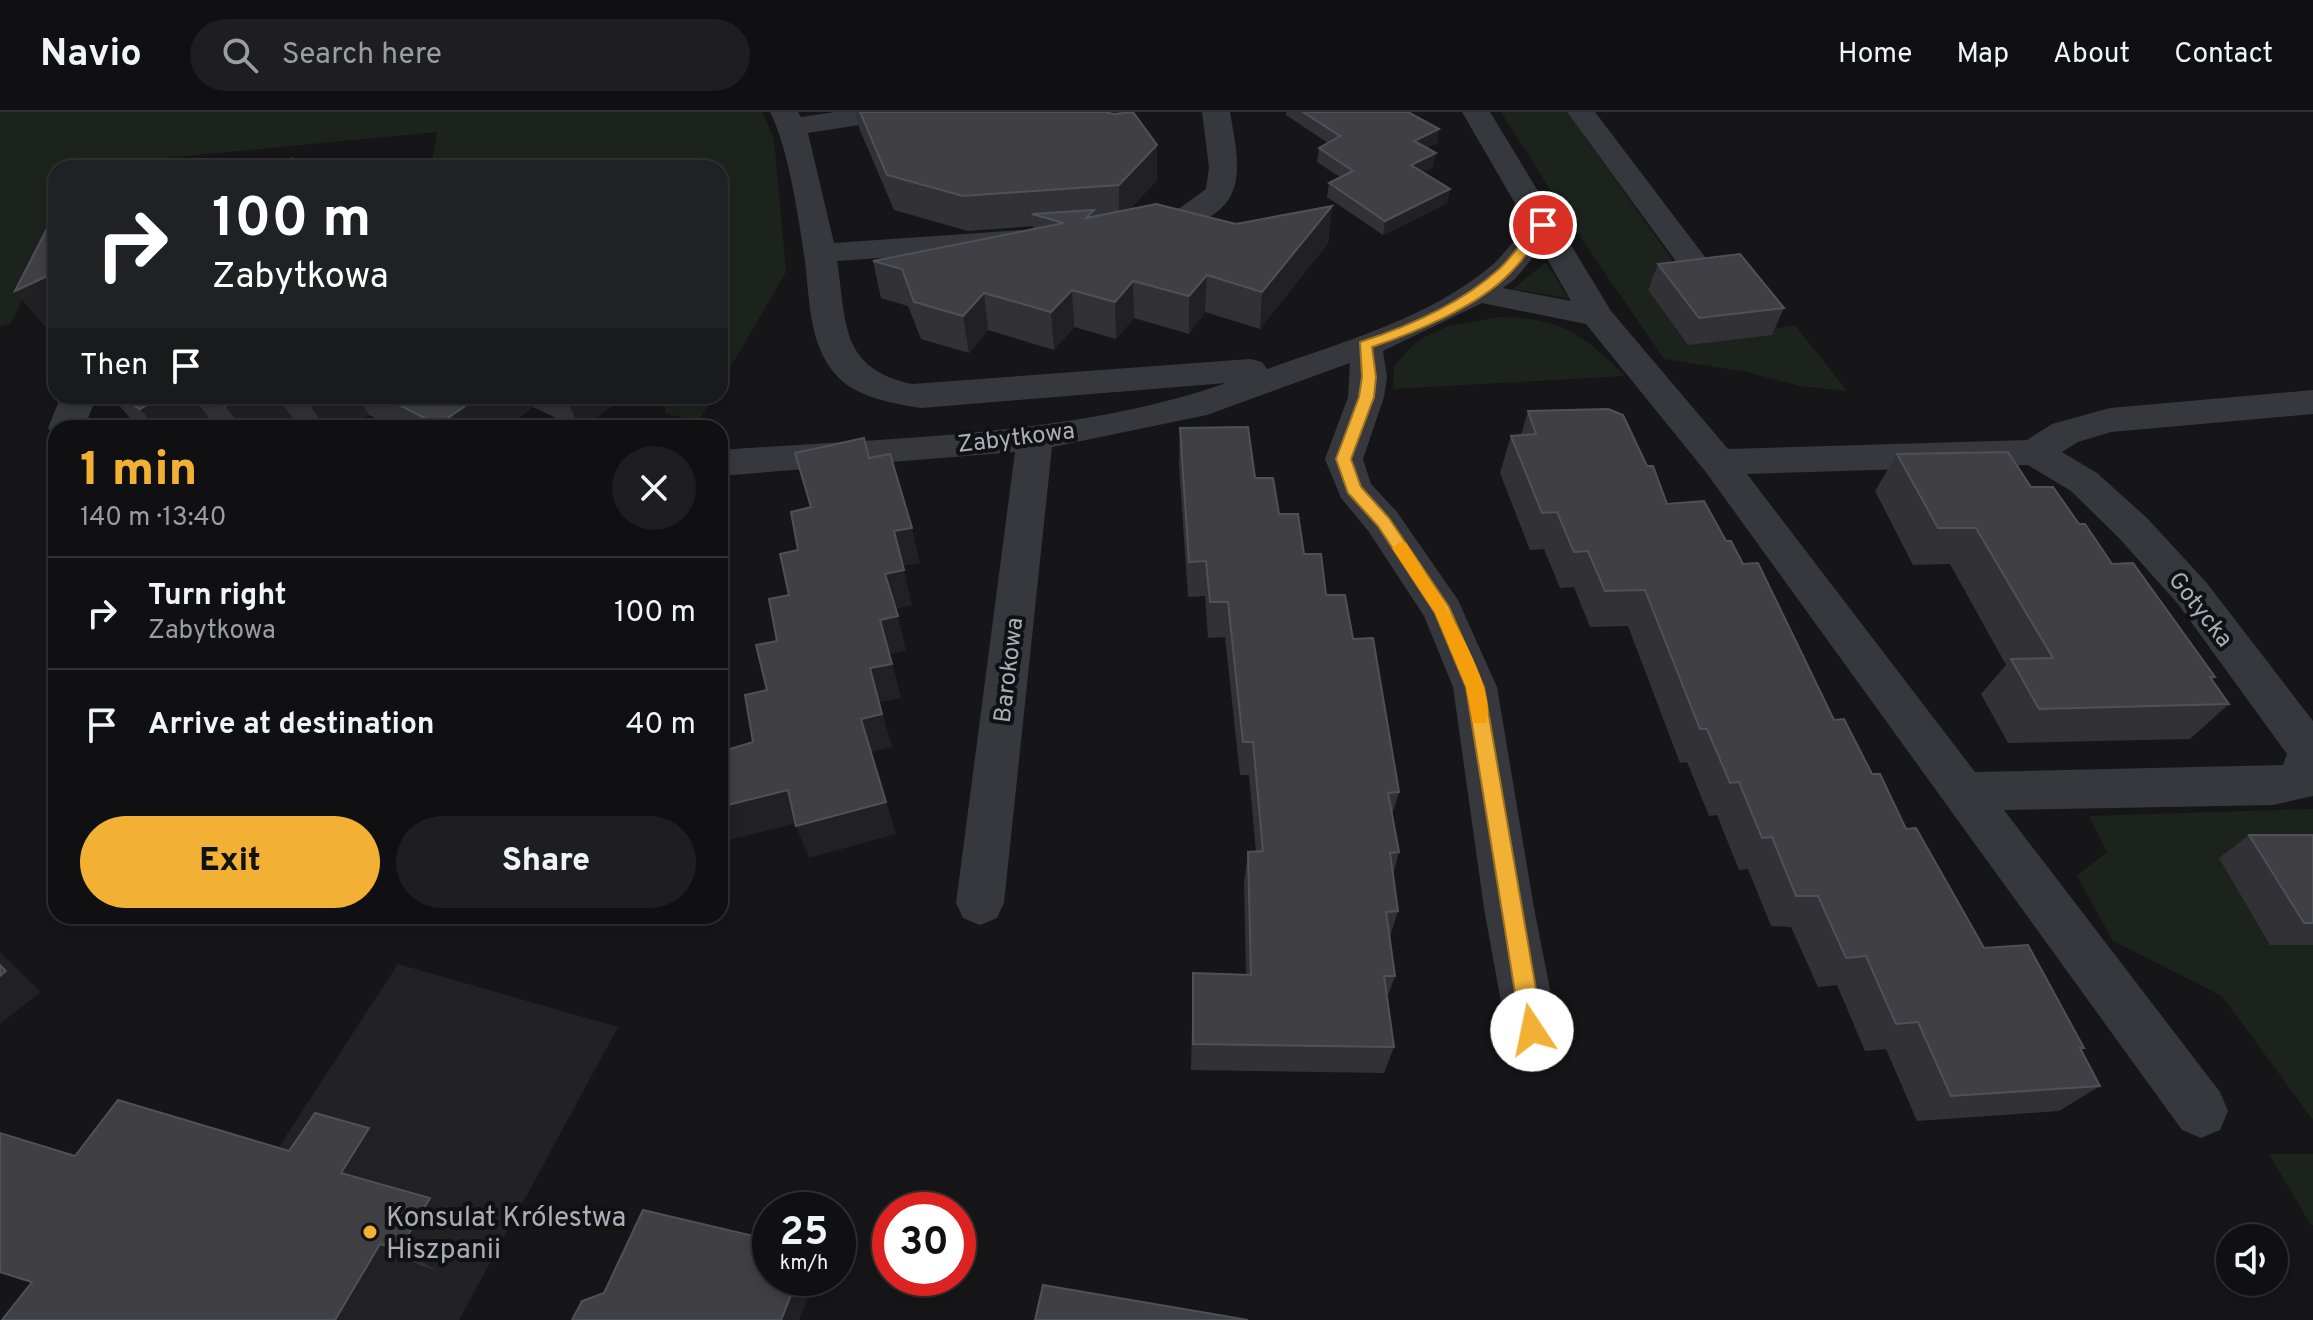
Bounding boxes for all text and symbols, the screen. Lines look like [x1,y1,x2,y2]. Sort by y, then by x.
search box [190,19,750,91]
text: Navio [40,31,142,80]
icon: search [218,33,262,77]
text: Search here [282,37,442,74]
text: Home [1838,37,1912,73]
text: Map [1956,37,2009,73]
text: About [2053,37,2130,73]
text: Contact [2174,37,2273,73]
text: 100 m [212,186,371,256]
pin [1509,191,1577,259]
icon: right [80,192,184,296]
icon: arrive [1521,203,1565,247]
text: Zabytkowa [212,255,389,301]
icon: arrive [164,344,208,388]
text: Then [80,348,148,385]
street label: Zabytkowa [956,417,1077,461]
text: 1 min [80,442,197,502]
button: close [612,446,696,530]
text: 140 m · 13:40 [80,502,226,535]
street label: Gotycka [2161,566,2238,654]
text: Turn right [148,578,286,615]
icon: right [80,591,124,635]
text: 100 m [614,595,696,632]
text: Zabytkowa [148,615,276,648]
street label: Barokowa [989,616,1031,725]
icon: arrive [80,703,124,747]
text: Arrive at destination [148,707,434,744]
text: 40 m [626,707,696,744]
button: Exit [80,816,380,908]
button: Share [396,816,696,908]
position arrow [1490,988,1574,1072]
speed limit sign: 30 [872,1192,976,1296]
place label: Konsulat Królestwa Hiszpanii [386,1201,626,1269]
text: 25 [780,1209,828,1259]
marker: Konsulat Królestwa Hiszpanii [361,1223,379,1241]
map controls [2216,1224,2288,1296]
button: sound [2216,1224,2288,1296]
text: km/h [780,1251,828,1277]

